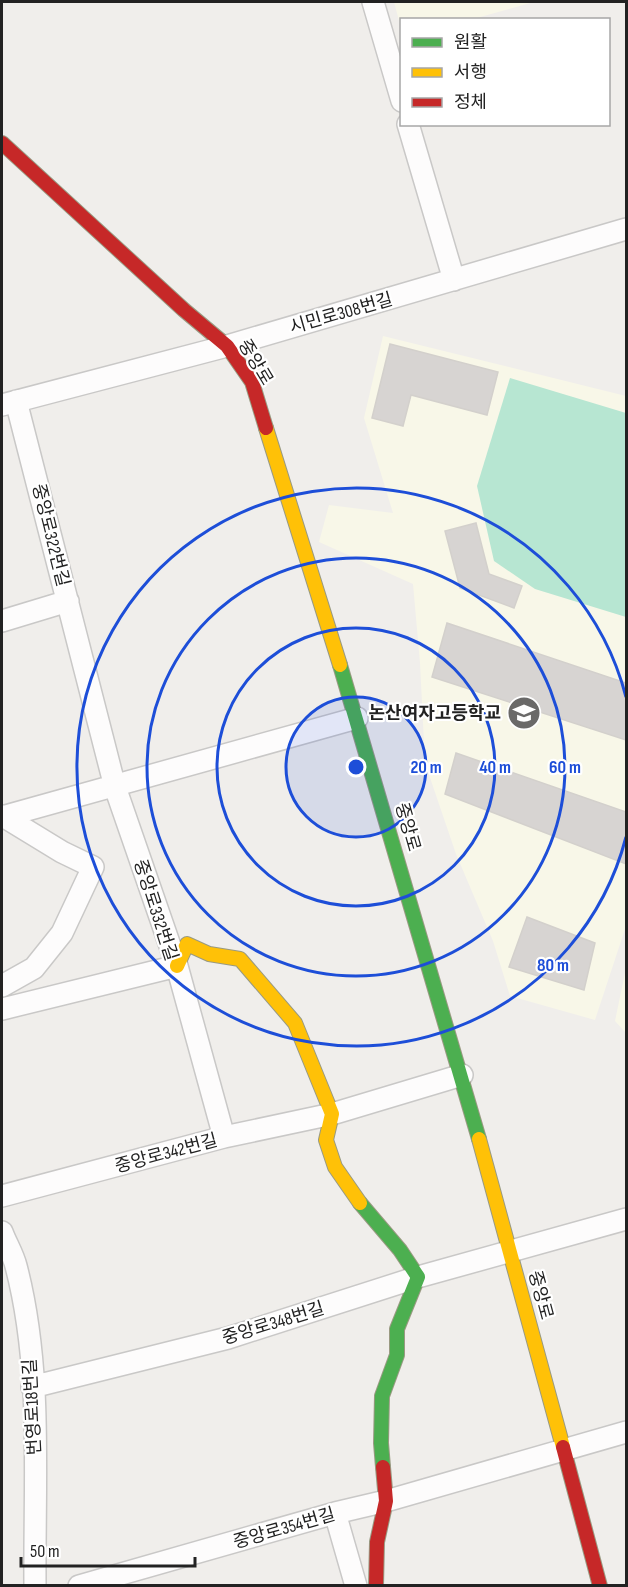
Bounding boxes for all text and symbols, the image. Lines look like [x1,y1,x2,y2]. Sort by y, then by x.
legend [400,18,610,126]
text: 원활 [454,32,487,53]
text: 서행 [454,62,487,83]
text: 정체 [454,92,487,113]
street label: 시민로308번길 [287,289,395,338]
street label: 중앙로 [234,336,277,389]
street label: 중앙로322번길 [28,482,73,589]
school or university icon: 논산여자고등학교 [506,695,542,731]
place label: 논산여자고등학교 [369,703,501,724]
centre of rings [346,757,366,777]
text: 20 m [410,757,442,778]
text: 40 m [479,757,511,778]
text: 60 m [549,757,581,778]
street label: 중앙로 [391,800,424,854]
street label: 중앙로332번길 [129,857,182,963]
text: 80 m [537,955,569,976]
street label: 중앙로342번길 [112,1130,220,1177]
street label: 중앙로 [524,1268,557,1322]
street label: 중앙로348번길 [219,1298,327,1349]
street label: 번영로18번길 [19,1358,46,1456]
street label: 중앙로354번길 [231,1504,338,1553]
scale bar [21,1530,195,1568]
text: 50 m [30,1541,60,1562]

